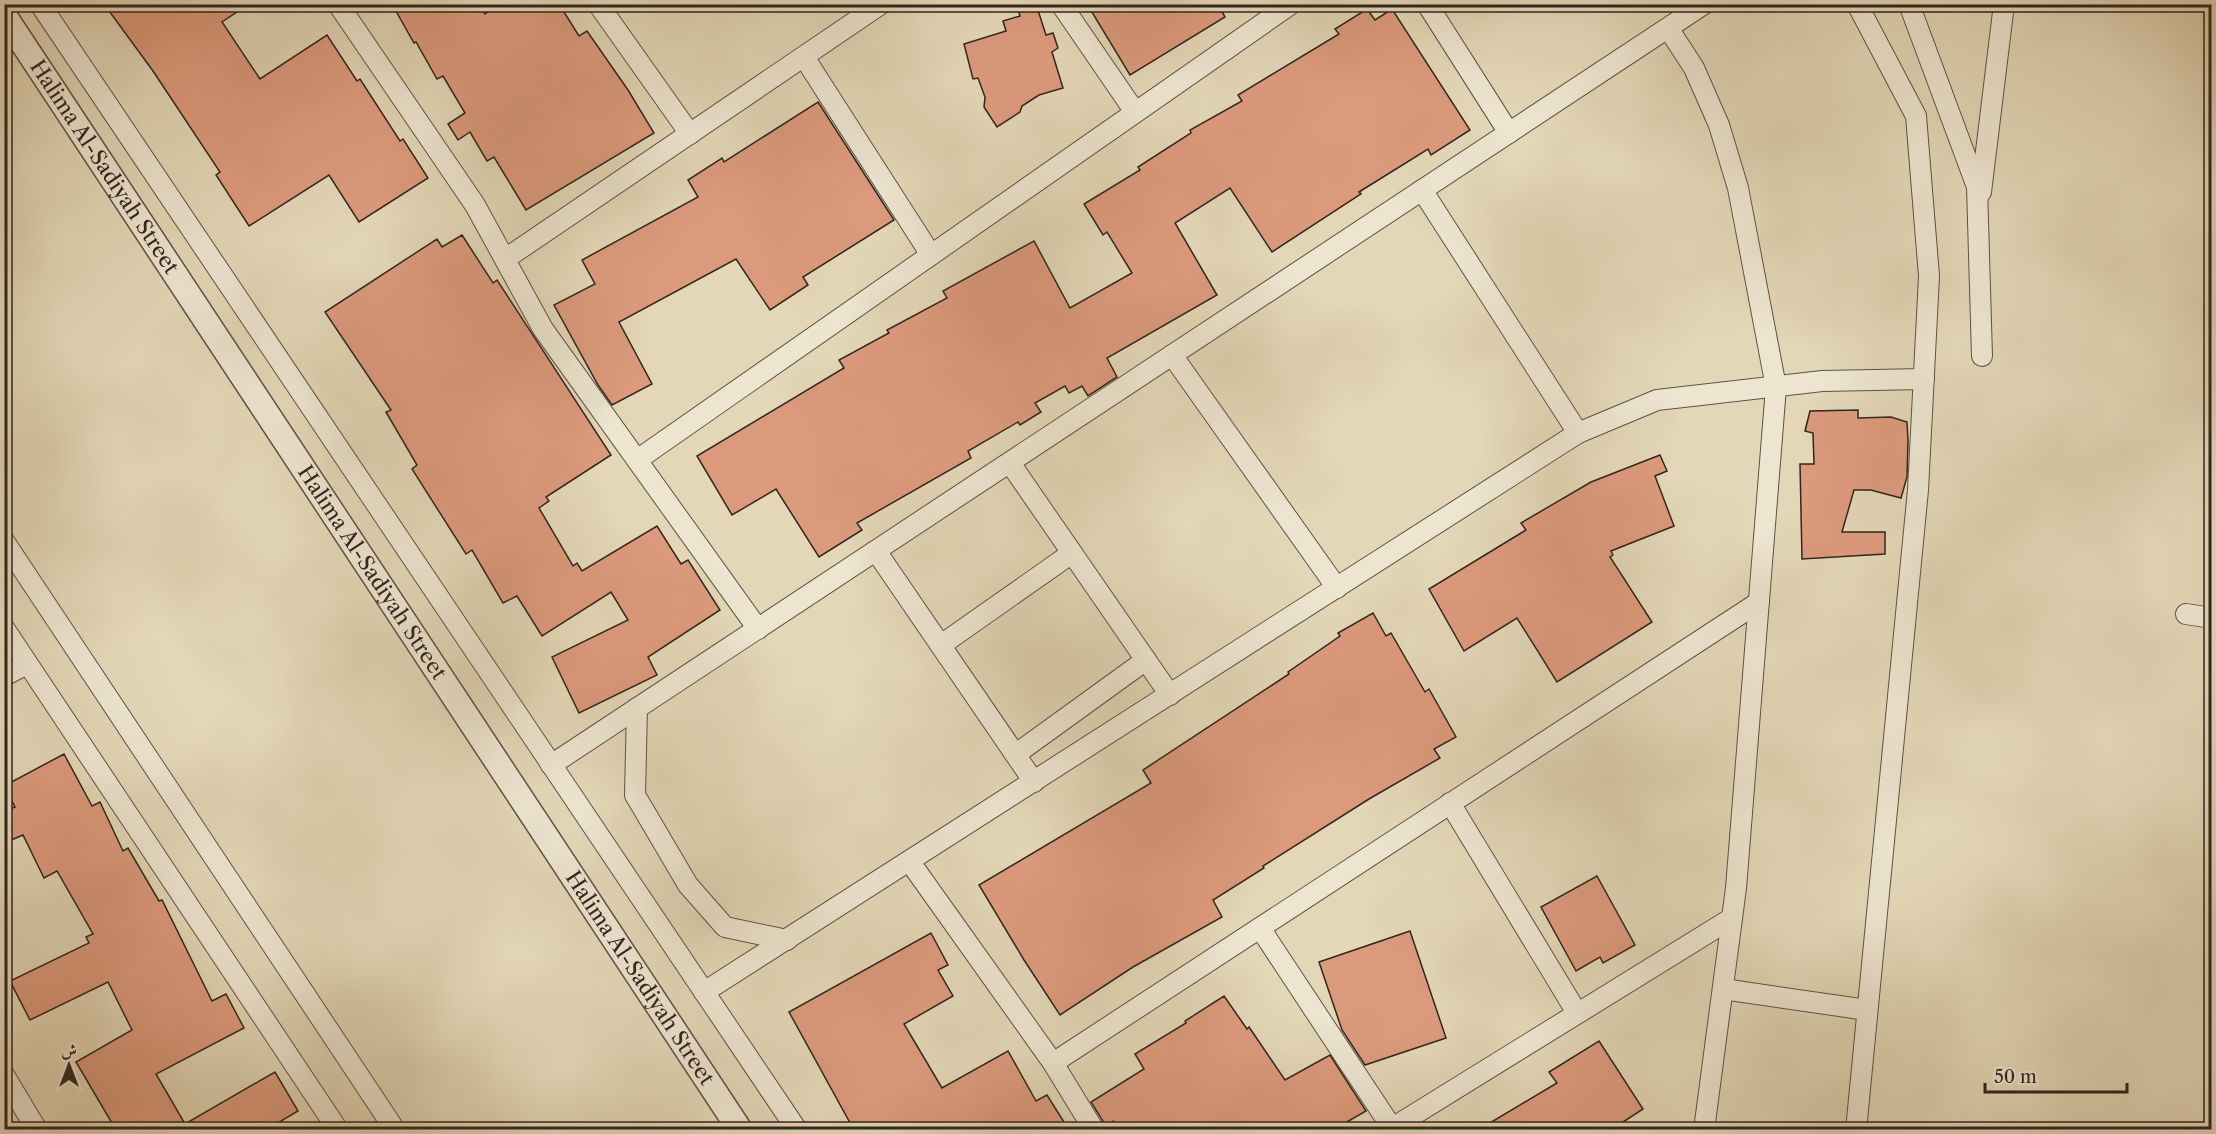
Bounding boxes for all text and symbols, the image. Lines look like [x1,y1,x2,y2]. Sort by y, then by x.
street label: Halima Al-Sadiyah Street [25,55,185,279]
street label: Halima Al-Sadiyah Street [293,460,452,684]
street label: Halima Al-Sadiyah Street [561,866,720,1090]
north arrow [39,1035,99,1095]
text: ش [61,1040,77,1060]
scale bar [1985,1056,2128,1094]
text: 50 m [1994,1066,2037,1088]

